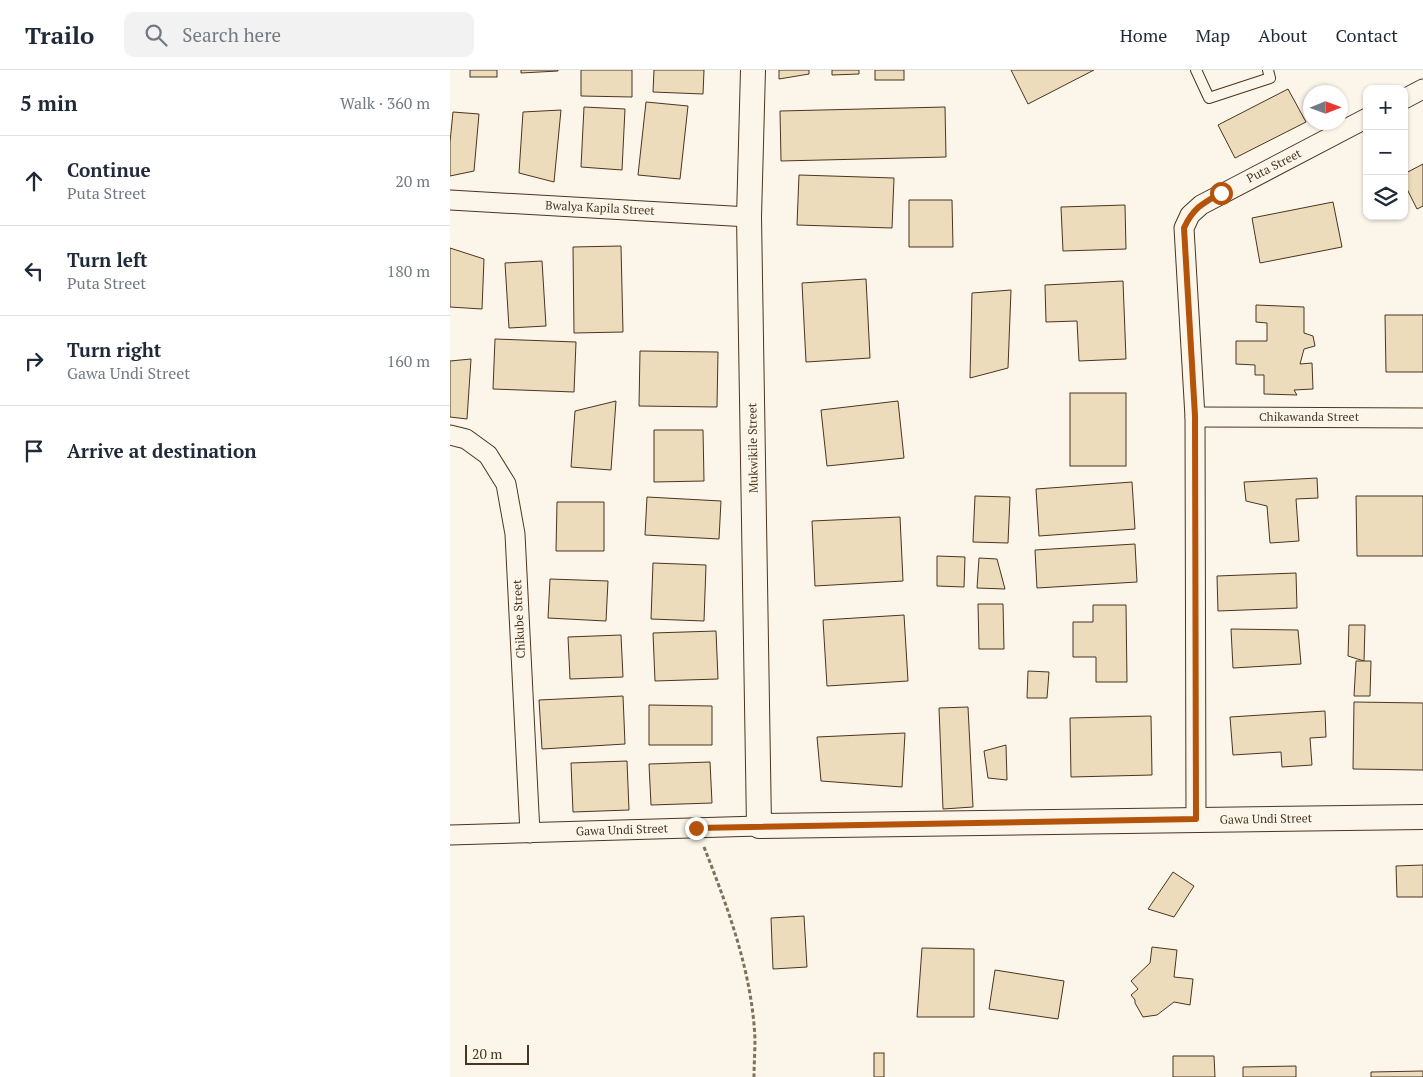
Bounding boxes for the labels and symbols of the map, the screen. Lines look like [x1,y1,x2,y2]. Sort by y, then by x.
north arrow [1303,85,1348,130]
street label: Puta Street [1244,145,1304,186]
route start [1210,182,1233,205]
street label: Bwalya Kapila Street [545,197,656,218]
street label: Mukwikile Street [744,402,761,493]
street label: Chikawanda Street [1259,409,1360,424]
street label: Chikube Street [509,579,528,659]
street label: Gawa Undi Street [1220,810,1313,827]
route end [685,817,708,840]
street label: Gawa Undi Street [576,820,669,839]
scale bar [465,1042,529,1065]

